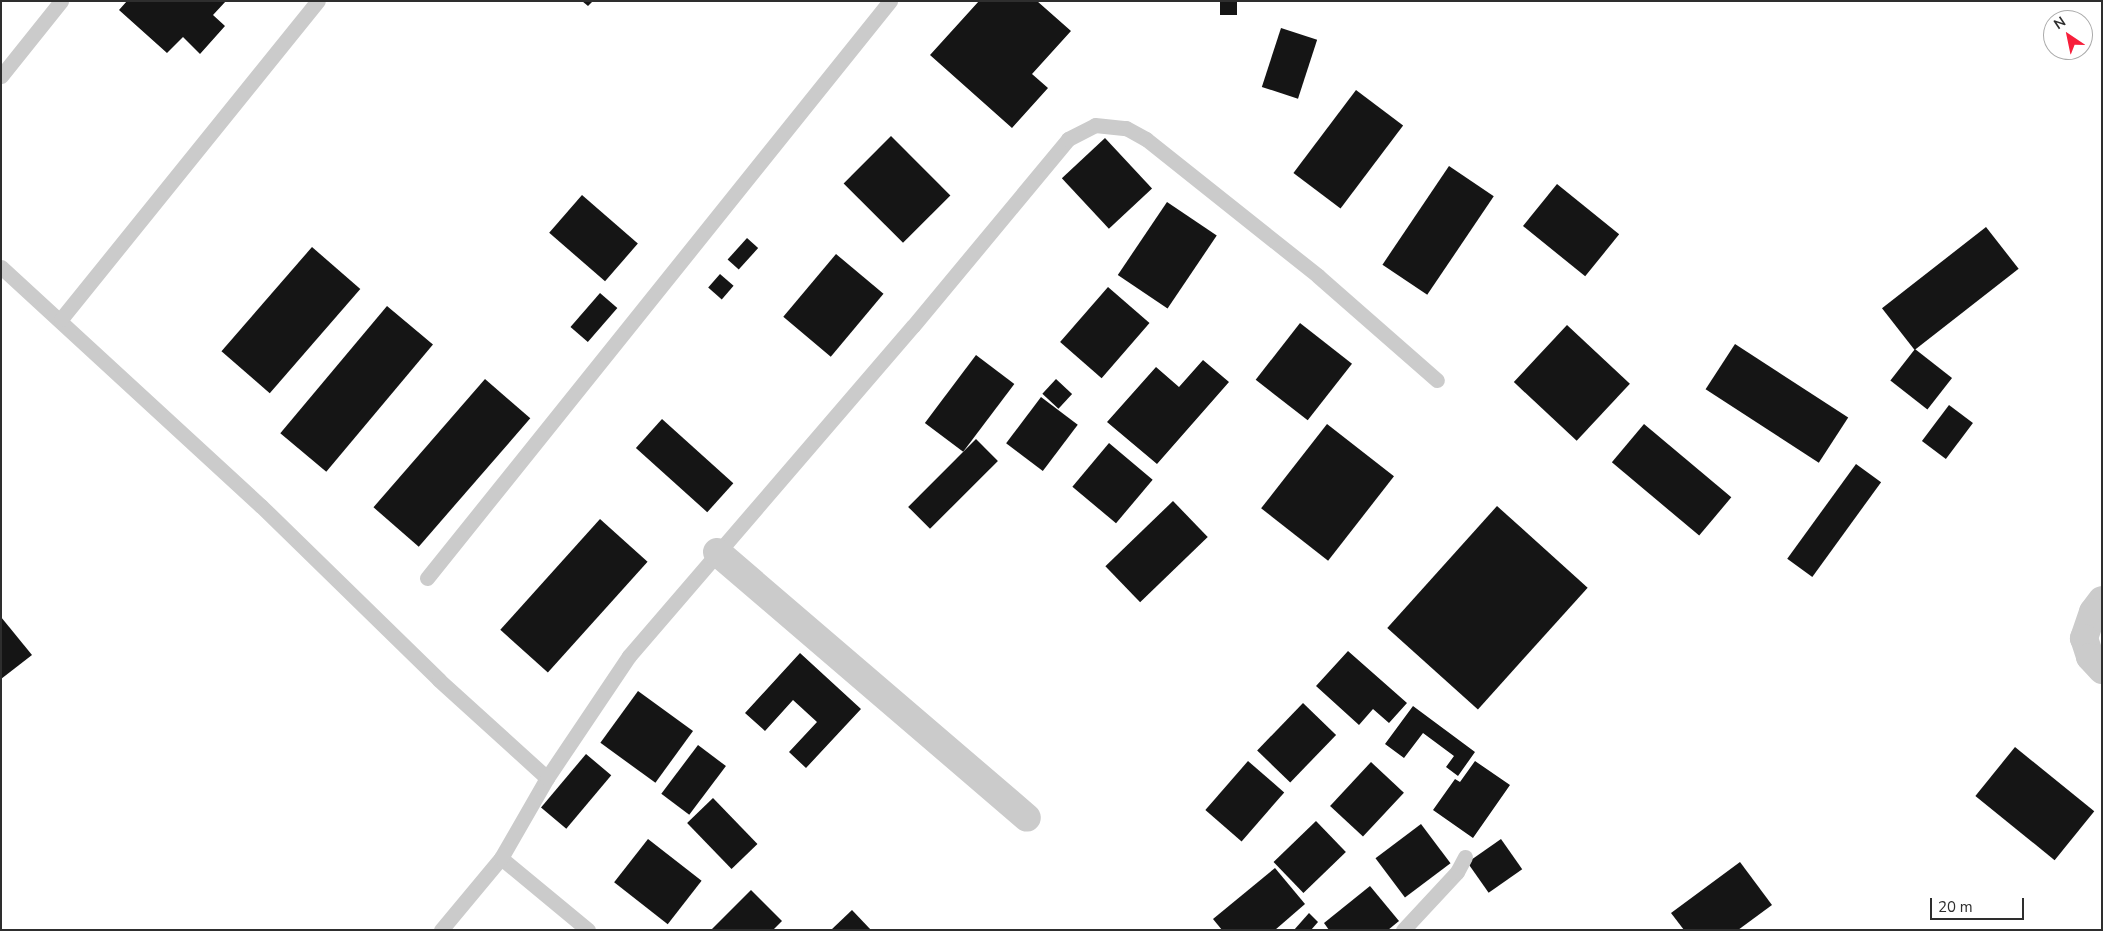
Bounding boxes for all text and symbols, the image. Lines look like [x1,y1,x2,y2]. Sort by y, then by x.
north arrow [2043,10,2093,60]
text: N [2050,12,2070,34]
scale bar [1933,888,2027,920]
text: 20 m [1938,897,1973,917]

